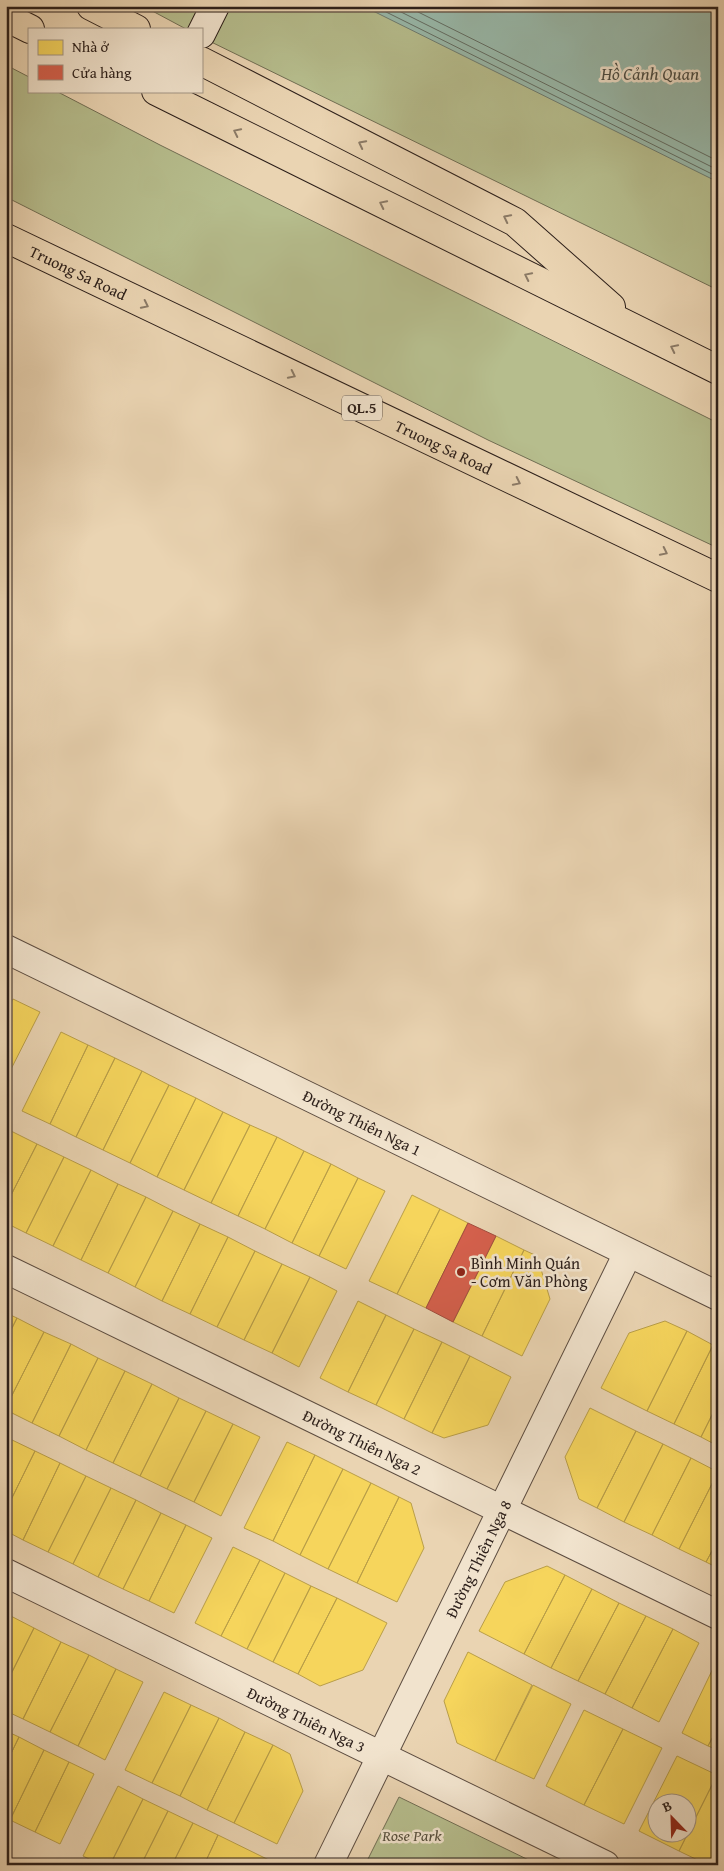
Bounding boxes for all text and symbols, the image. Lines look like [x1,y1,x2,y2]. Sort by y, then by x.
legend [28,28,202,92]
text: Nhà ở [72,36,110,57]
water label: Hồ Cảnh Quan [600,60,699,87]
text: Cửa hàng [72,62,132,83]
one-way arrow [233,127,242,138]
one-way arrow [358,140,367,150]
one-way arrow [379,200,388,210]
one-way arrow [503,214,512,224]
street label: Truong Sa Road [26,239,131,306]
one-way arrow [525,272,534,282]
one-way arrow [140,298,149,309]
one-way arrow [670,344,679,354]
one-way arrow [287,368,296,379]
road number: QL.5 [342,396,382,420]
street label: Truong Sa Road [391,413,497,481]
one-way arrow [512,476,521,487]
one-way arrow [659,546,668,557]
street label: Đường Thiên Nga 1 [299,1083,425,1162]
place label: Bình Minh Quán - Cơm Văn Phòng [471,1251,587,1293]
marker: Bình Minh Quán - Cơm Văn Phòng [455,1266,467,1278]
street label: Đường Thiên Nga 2 [299,1403,425,1481]
street label: Đường Thiên Nga 8 [439,1495,517,1622]
street label: Đường Thiên Nga 3 [243,1680,369,1758]
north arrow [646,1794,696,1844]
text: B [659,1795,675,1817]
park label: Rose Park [381,1823,442,1847]

